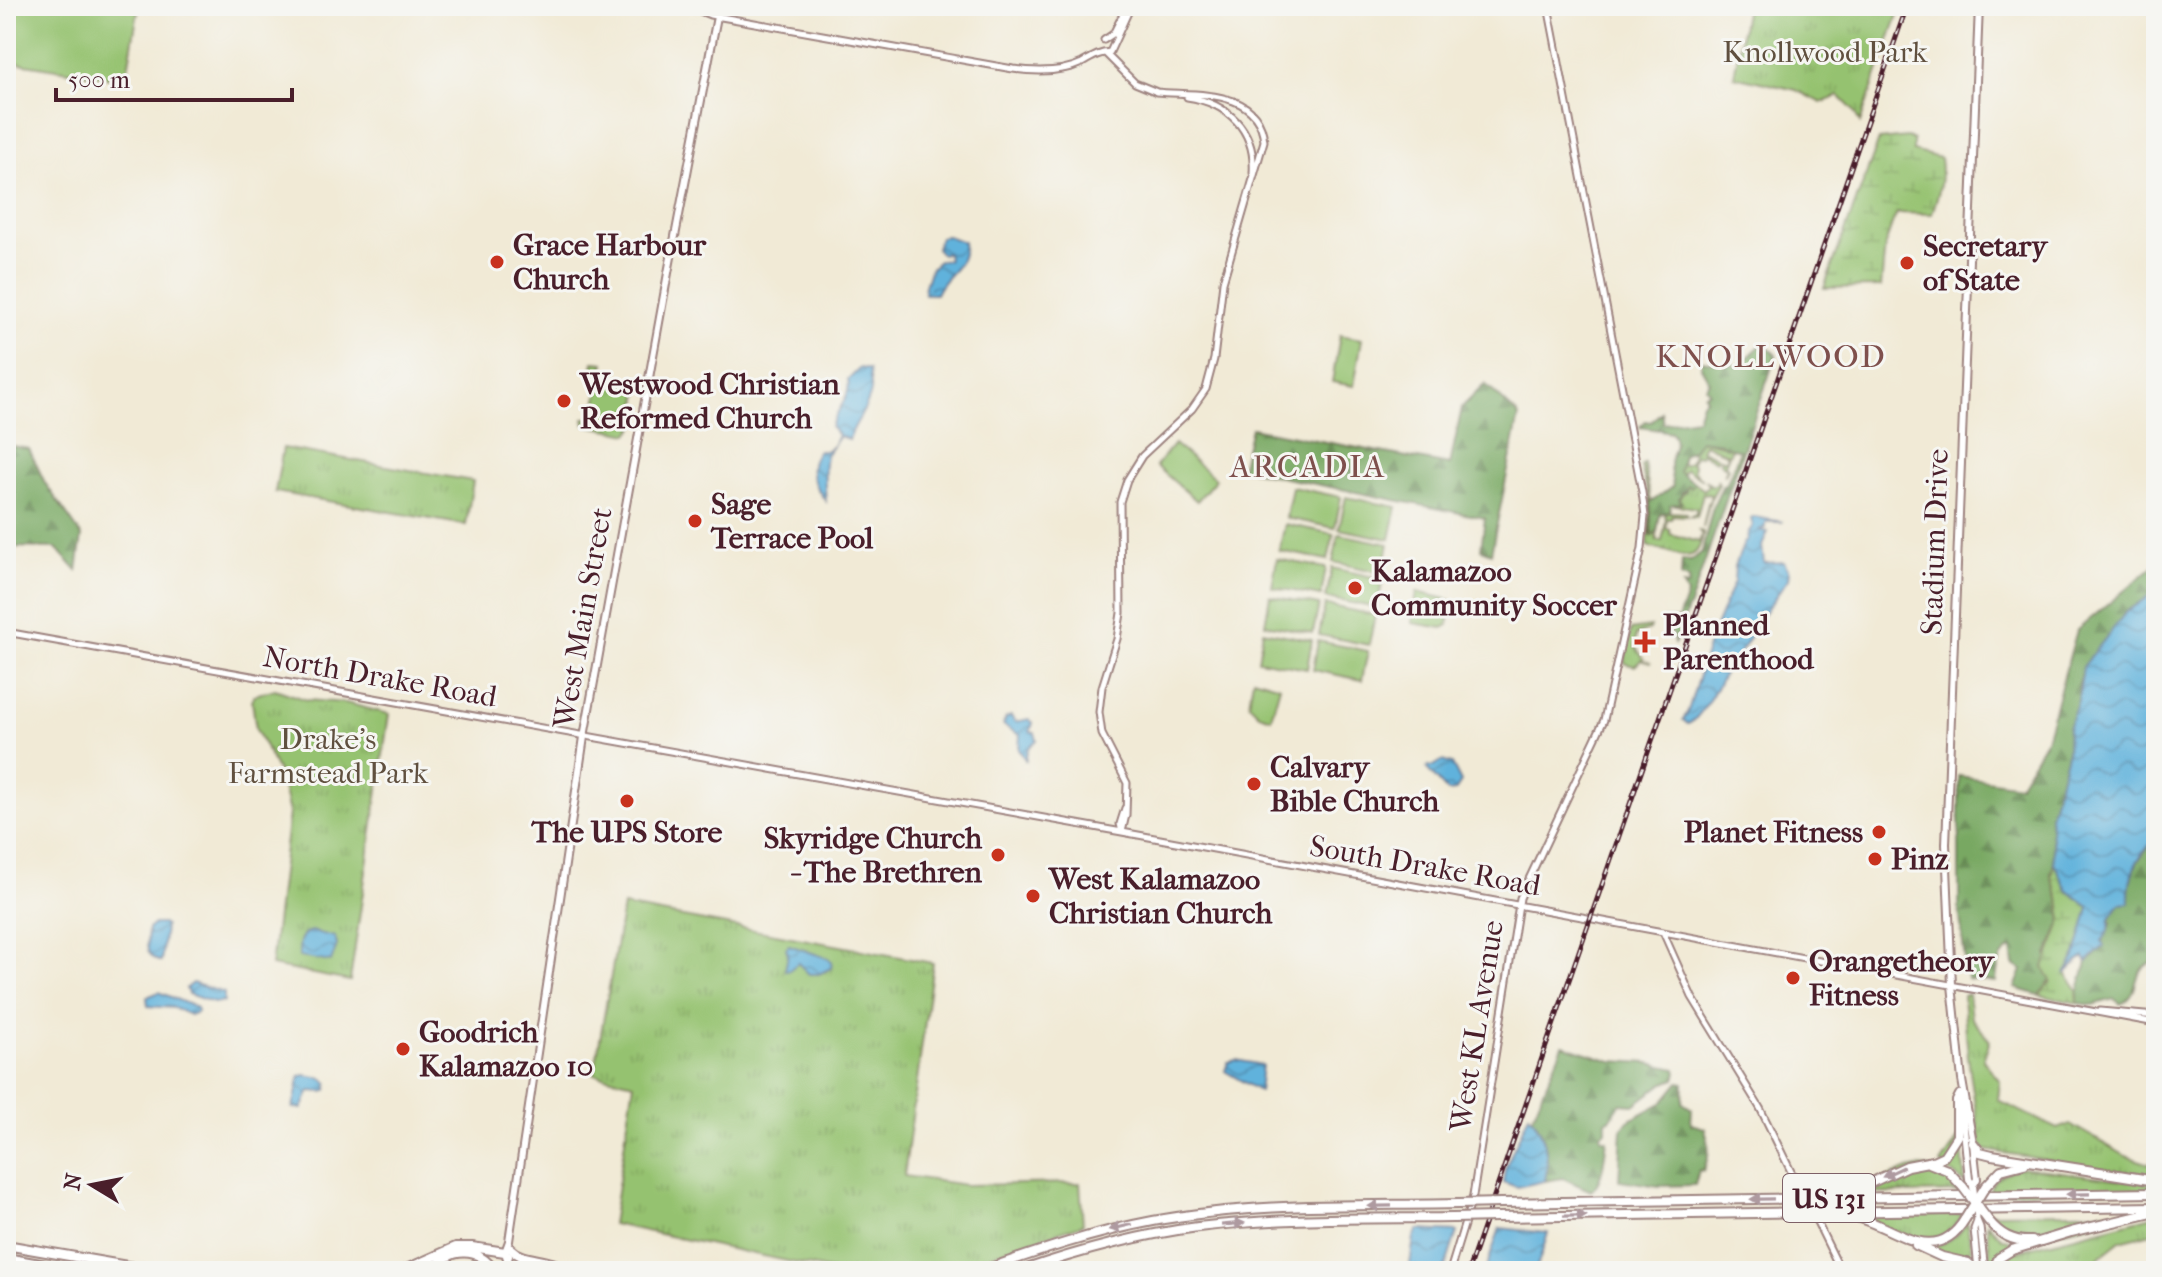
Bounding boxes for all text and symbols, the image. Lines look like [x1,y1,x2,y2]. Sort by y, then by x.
park label: Knollwood Park [1723,35,1928,70]
scale bar [56,52,292,102]
text: 500 m [68,66,130,94]
place label: Grace Harbour Church [513,228,707,297]
place label: Secretary of State [1923,229,2049,298]
marker: Grace Harbour Church [488,253,506,271]
marker: Secretary of State [1898,254,1916,272]
district label: KNOLLWOOD [1655,338,1887,375]
place label: Westwood Christian Reformed Church [578,367,840,436]
marker: Westwood Christian Reformed Church [555,392,573,410]
district label: ARCADIA [1228,448,1386,485]
street label: Stadium Drive [1914,448,1956,636]
place label: Sage Terrace Pool [710,487,874,556]
street label: West Main Street [546,505,620,732]
marker: Sage Terrace Pool [686,512,704,530]
place label: Kalamazoo Community Soccer [1371,554,1618,623]
marker: Kalamazoo Community Soccer [1346,579,1364,597]
place label: Planned Parenthood [1663,608,1815,677]
marker: Planned Parenthood [1634,631,1656,653]
street label: North Drake Road [260,639,500,715]
park label: Drake's Farmstead Park [228,722,429,791]
place label: Calvary Bible Church [1270,750,1440,819]
marker: Calvary Bible Church [1245,775,1263,793]
marker: The UPS Store [618,792,636,810]
place label: The UPS Store [531,815,723,850]
place label: Planet Fitness [1684,815,1863,850]
place label: Skyridge Church - The Brethren [764,821,983,890]
marker: Planet Fitness [1870,823,1888,841]
street label: South Drake Road [1307,828,1544,904]
place label: Pinz [1891,842,1949,877]
marker: Skyridge Church - The Brethren [989,846,1007,864]
marker: Pinz [1866,850,1884,868]
place label: West Kalamazoo Christian Church [1047,862,1273,931]
marker: West Kalamazoo Christian Church [1024,887,1042,905]
street label: West KL Avenue [1443,918,1511,1135]
place label: Orangetheory Fitness [1809,944,1996,1013]
marker: Orangetheory Fitness [1784,969,1802,987]
place label: Goodrich Kalamazoo 10 [419,1015,593,1084]
marker: Goodrich Kalamazoo 10 [394,1040,412,1058]
north arrow [52,1145,132,1225]
one-way arrow [1882,1165,1905,1179]
text: N [59,1171,88,1192]
road number: US 131 [1783,1174,1875,1222]
one-way arrow [2065,1188,2090,1201]
one-way arrow [1749,1193,1774,1205]
one-way arrow [1367,1200,1392,1212]
one-way arrow [1563,1210,1588,1222]
one-way arrow [1221,1217,1246,1230]
one-way arrow [1109,1222,1134,1234]

